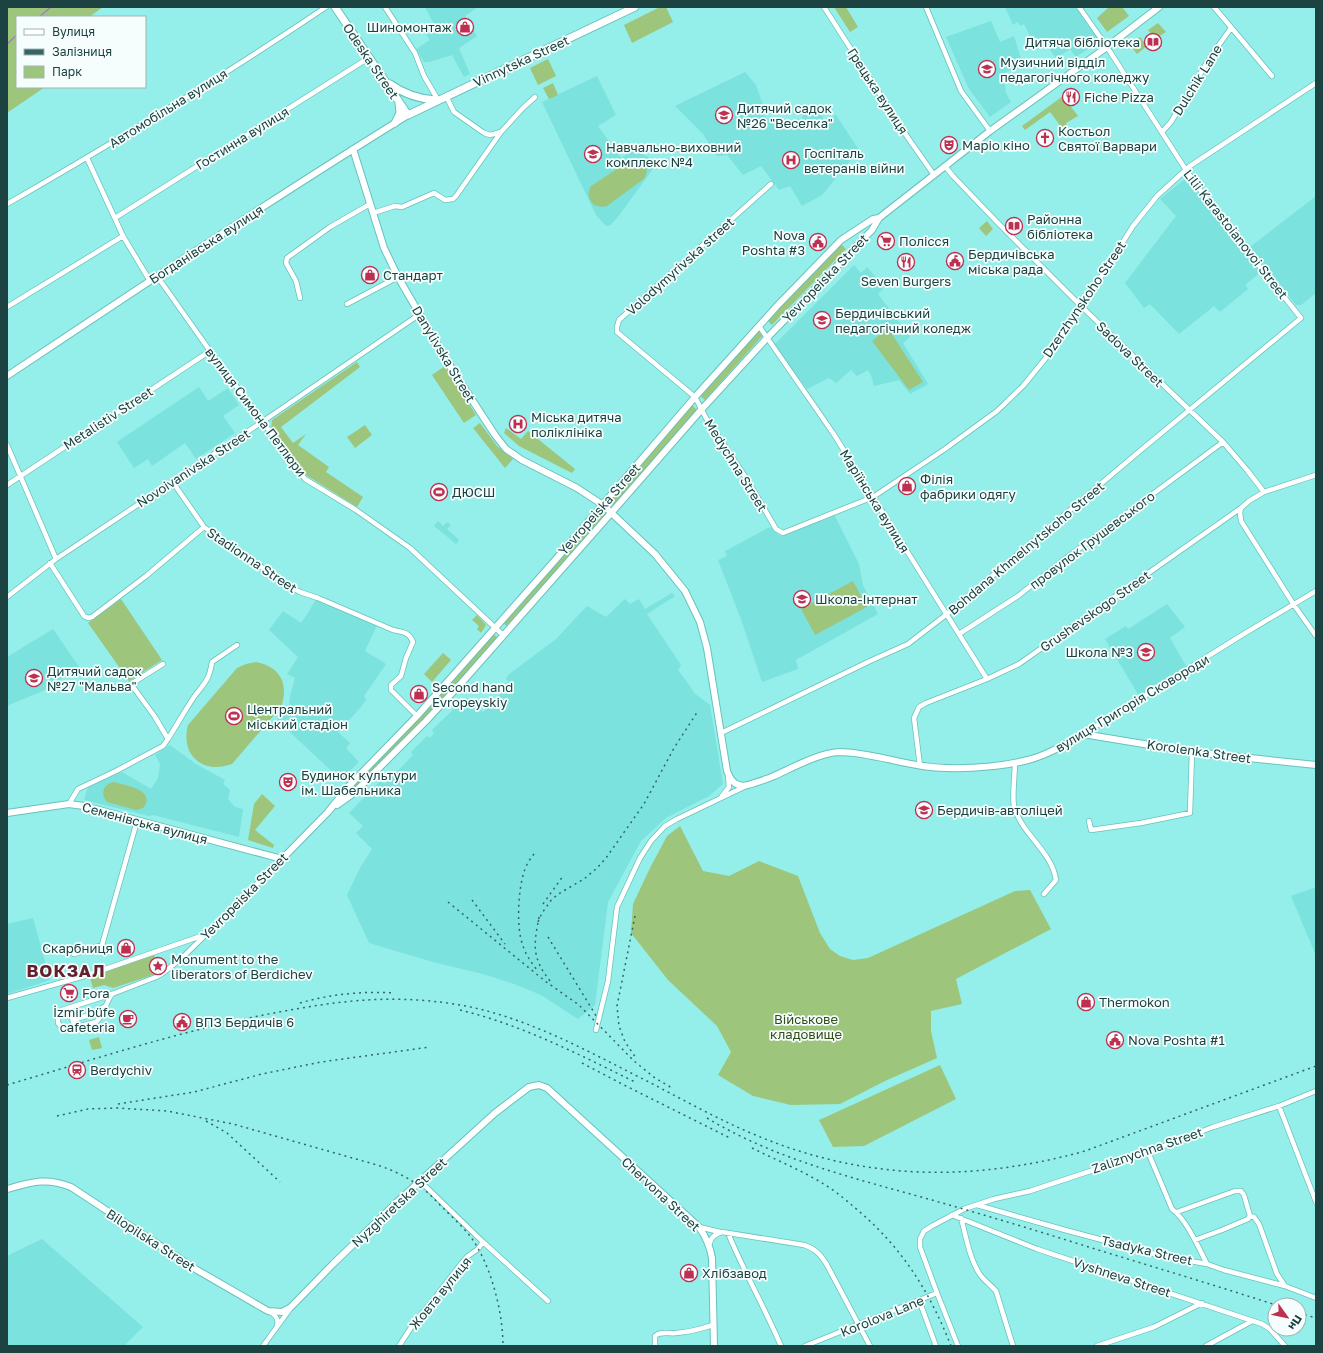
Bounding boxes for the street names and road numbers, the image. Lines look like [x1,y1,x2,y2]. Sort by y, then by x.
street label: Odeska Street [340,20,402,102]
street label: Vinnytska Street [470,32,572,90]
street label: Dulchik Lane [1169,42,1225,118]
street label: Грецька вулиця [844,45,912,137]
street label: Автомобільна вулиця [106,65,230,151]
street label: Гостинна вулиця [193,103,291,173]
street label: Lilii Karastoianovoi Street [1180,166,1292,302]
street label: Богданівська вулиця [146,201,266,287]
street label: Volodymyrivska street [623,213,737,319]
street label: Yevropeiska Street [779,230,871,326]
street label: Dzerzhynskoho Street [1039,238,1129,360]
street label: Danylivska Street [409,303,479,405]
street label: Sadova Street [1093,318,1167,390]
street label: вулиця Симона Петлюри [202,344,310,480]
street label: Metalistiv Street [60,383,156,453]
street label: Medychna Street [701,416,771,514]
street label: Novoivanivska Street [133,425,253,511]
street label: Маріїнська вулиця [837,446,913,556]
street label: Yevropeiska Street [555,460,643,558]
street label: Bohdana Khmelnytskoho Street [945,478,1107,618]
street label: провулок Грушевського [1026,488,1158,592]
street label: Stadionna Street [204,524,300,596]
street label: Grushevskogo Street [1037,567,1153,655]
street label: вулиця Григорія Сковороди [1052,651,1212,755]
street label: Korolenka Street [1146,736,1252,766]
street label: Семенівська вулиця [81,799,209,847]
street label: Yevropeiska Street [197,849,291,943]
street label: Zaliznychna Street [1089,1123,1205,1177]
street label: Chervona Street [618,1153,704,1235]
street label: Nyzghiretska Street [348,1154,450,1250]
street label: Bilopilska Street [104,1205,198,1275]
street label: Tsadyka Street [1100,1232,1194,1268]
street label: Жовта вулиця [406,1253,474,1333]
street label: Vyshneva Street [1071,1254,1173,1300]
street label: Korolova Lane [838,1292,926,1340]

